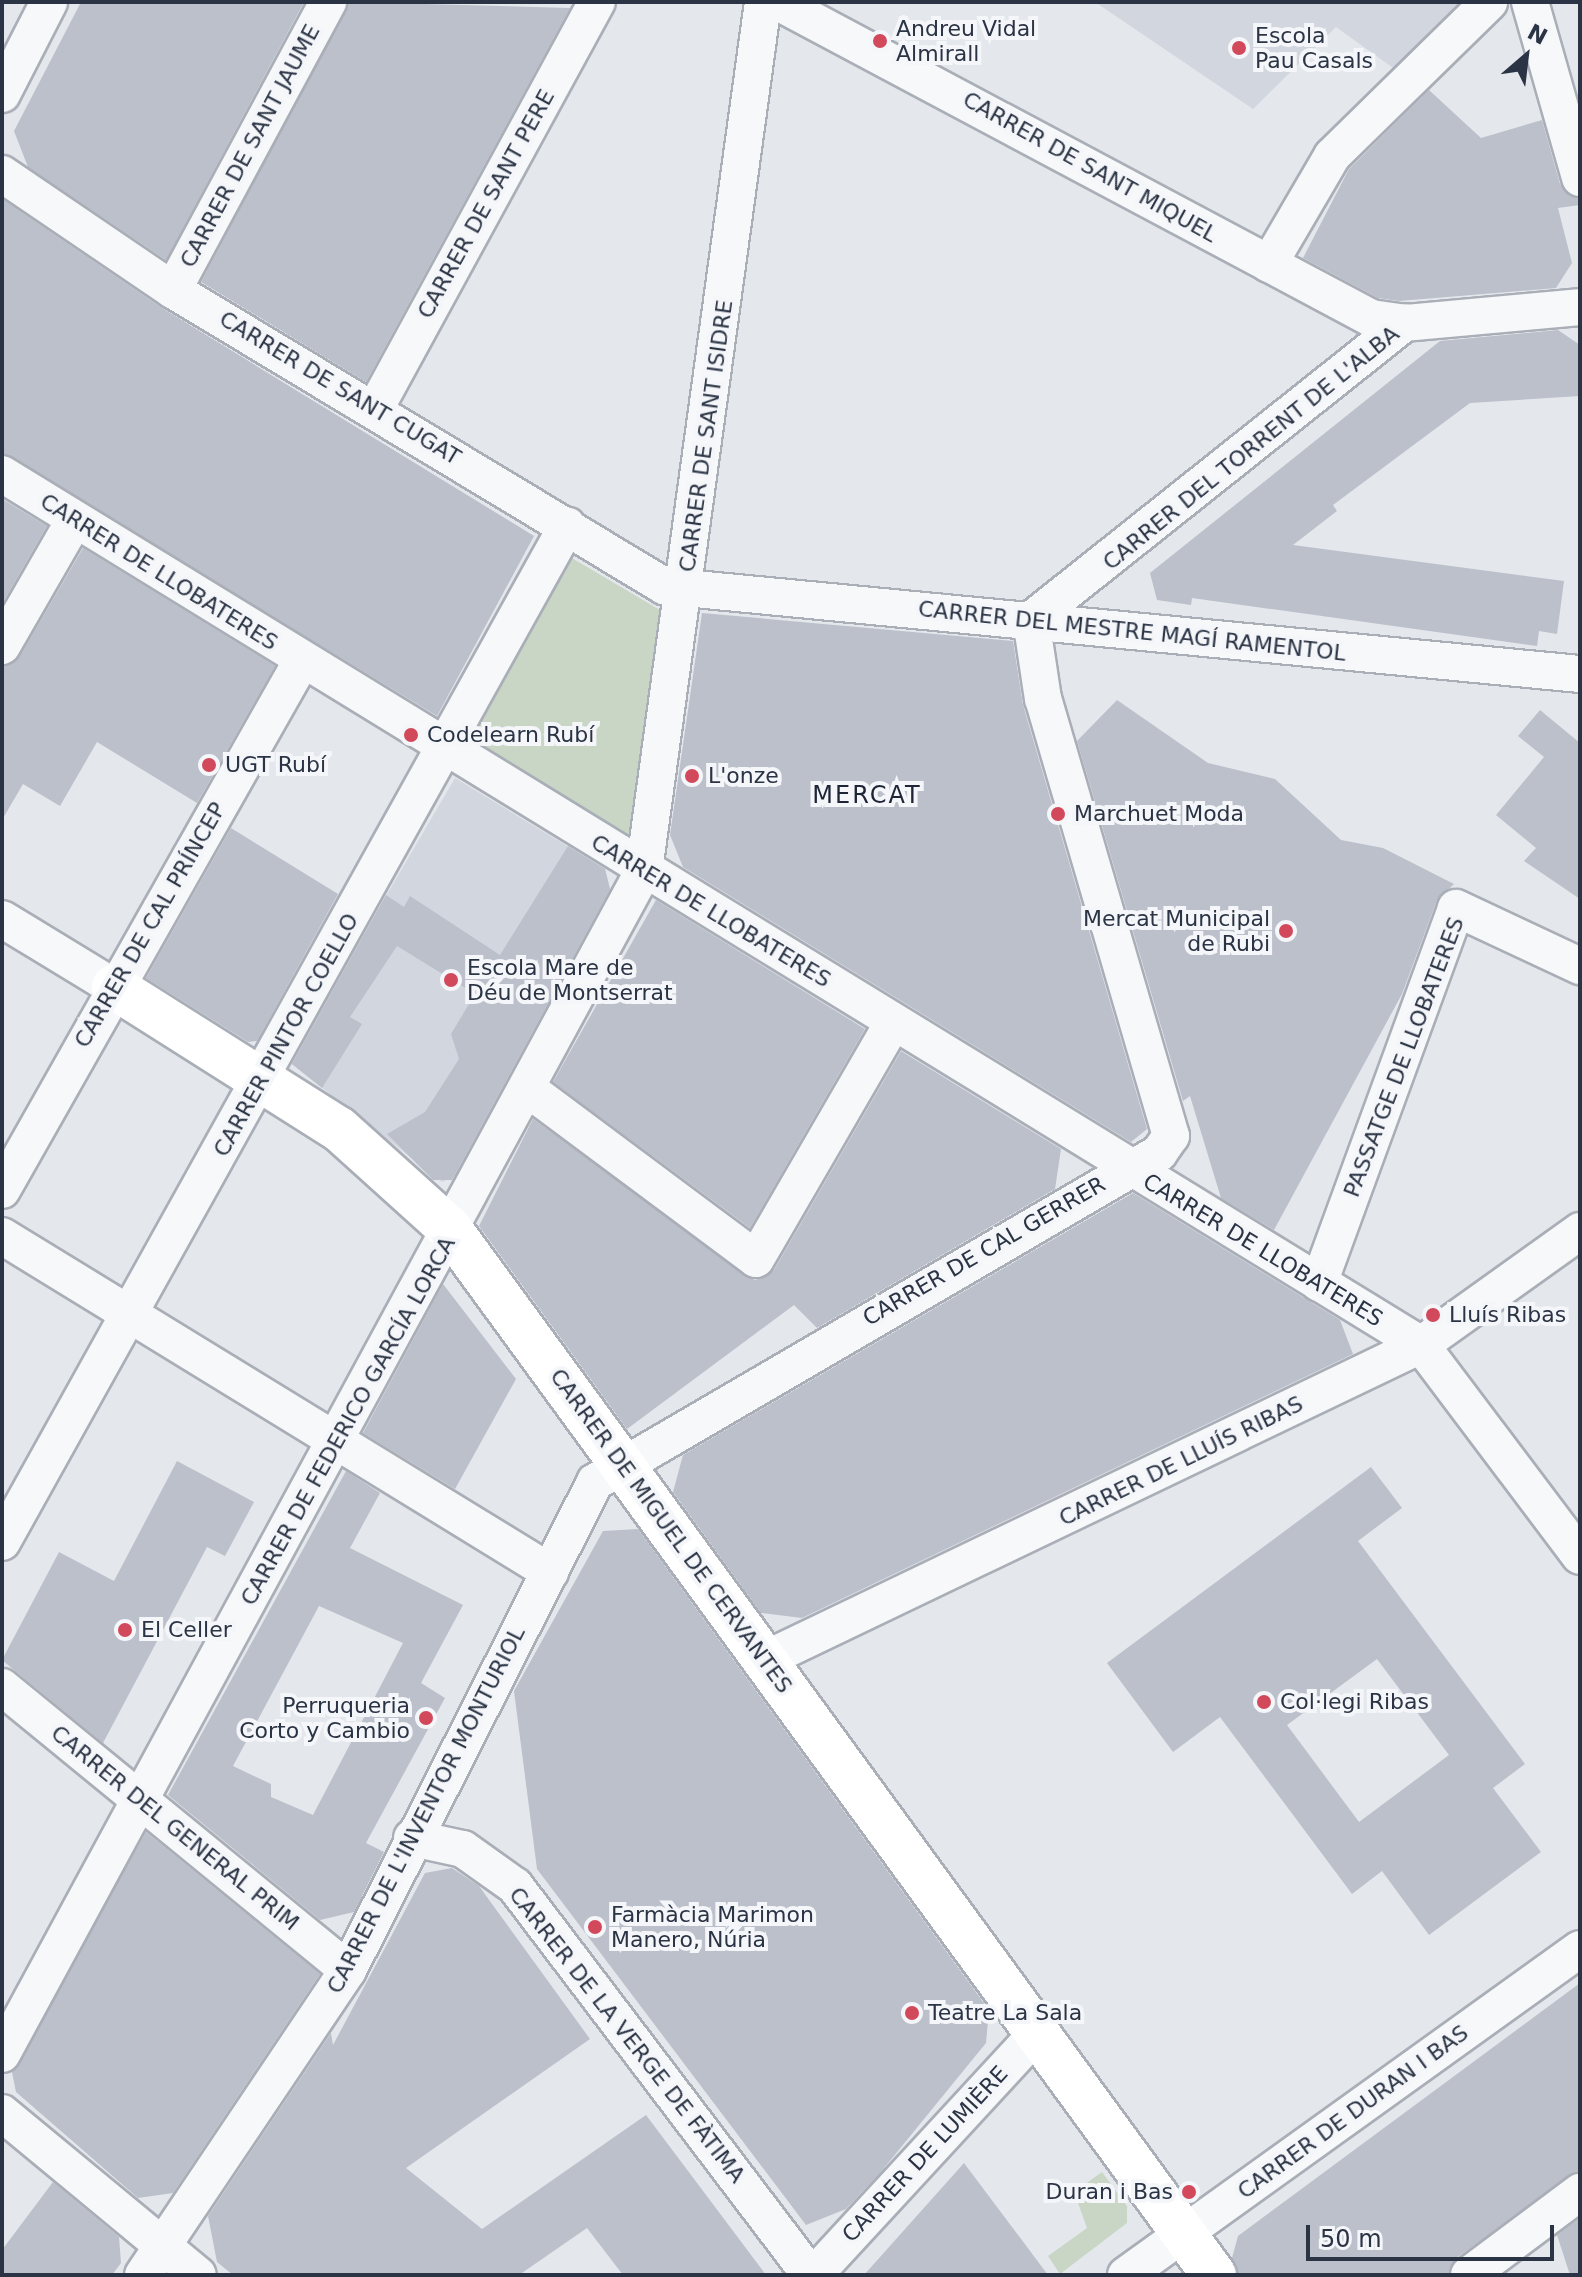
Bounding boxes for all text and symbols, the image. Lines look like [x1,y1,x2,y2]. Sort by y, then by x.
place label: Andreu Vidal Almirall [896,15,1036,66]
north arrow [1486,16,1566,96]
text: N [1523,19,1551,50]
street label: CARRER DE SANT JAUME [175,20,325,272]
place label: Escola Pau Casals [1255,22,1373,74]
marker: Andreu Vidal Almirall [871,32,889,50]
marker: Escola Pau Casals [1230,39,1248,57]
street label: CARRER DE SANT PERE [412,85,560,323]
street label: CARRER DE SANT MIQUEL [958,86,1222,248]
street label: CARRER DE SANT ISIDRE [674,298,738,574]
street label: CARRER DE SANT CUGAT [215,305,465,471]
street label: CARRER DEL TORRENT DE L'ALBA [1098,320,1404,576]
street label: CARRER DE LLOBATERES [35,488,283,656]
street label: CARRER DEL MESTRE MAGÍ RAMENTOL [917,595,1347,667]
place label: Codelearn Rubí [427,722,594,748]
marker: Codelearn Rubí [402,726,420,744]
place label: UGT Rubí [225,752,326,778]
marker: UGT Rubí [200,756,218,774]
place label: L'onze [708,763,779,789]
marker: L'onze [683,767,701,785]
district label: MERCAT [812,782,922,810]
street label: CARRER DE CAL PRÍNCEP [69,798,231,1052]
place label: Marchuet Moda [1074,801,1244,827]
marker: Marchuet Moda [1049,805,1067,823]
street label: CARRER DE LLOBATERES [586,829,836,993]
place label: Mercat Municipal de Rubi [1083,905,1270,956]
street label: CARRER PINTOR COELLO [208,909,364,1161]
street label: PASSATGE DE LLOBATERES [1338,913,1470,1201]
marker: Mercat Municipal de Rubi [1277,922,1295,940]
place label: Escola Mare de Déu de Montserrat [467,954,673,1006]
marker: Escola Mare de Déu de Montserrat [442,971,460,989]
street label: CARRER DE LLOBATERES [1138,1168,1388,1332]
street label: CARRER DE CAL GERRER [858,1171,1110,1331]
street label: CARRER DE FEDERICO GARCÍA LORCA [235,1232,461,1610]
place label: Lluís Ribas [1449,1302,1566,1328]
marker: Lluís Ribas [1424,1306,1442,1324]
street label: CARRER DE MIGUEL DE CERVANTES [544,1364,798,1698]
street label: CARRER DE LLUÍS RIBAS [1055,1390,1307,1532]
place label: El Celler [141,1617,232,1643]
marker: El Celler [116,1621,134,1639]
street label: CARRER DE L'INVENTOR MONTURIOL [322,1622,530,1998]
place label: Col·legi Ribas [1280,1689,1429,1715]
place label: Perruqueria Corto y Cambio [239,1692,410,1744]
marker: Col·legi Ribas [1255,1693,1273,1711]
marker: Perruqueria Corto y Cambio [417,1709,435,1727]
street label: CARRER DEL GENERAL PRIM [46,1720,304,1936]
street label: CARRER DE LA VERGE DE FÀTIMA [503,1882,751,2188]
place label: Farmàcia Marimon Manero, Núria [611,1901,814,1952]
marker: Farmàcia Marimon Manero, Núria [586,1918,604,1936]
place label: Teatre La Sala [928,2000,1082,2026]
marker: Teatre La Sala [903,2004,921,2022]
street label: CARRER DE DURAN I BAS [1233,2019,1473,2205]
street label: CARRER DE LUMIÈRE [837,2061,1013,2247]
place label: Duran i Bas [1046,2179,1173,2205]
marker: Duran i Bas [1180,2183,1198,2201]
scale bar [1310,2209,1558,2259]
text: 50 m [1320,2225,1382,2253]

